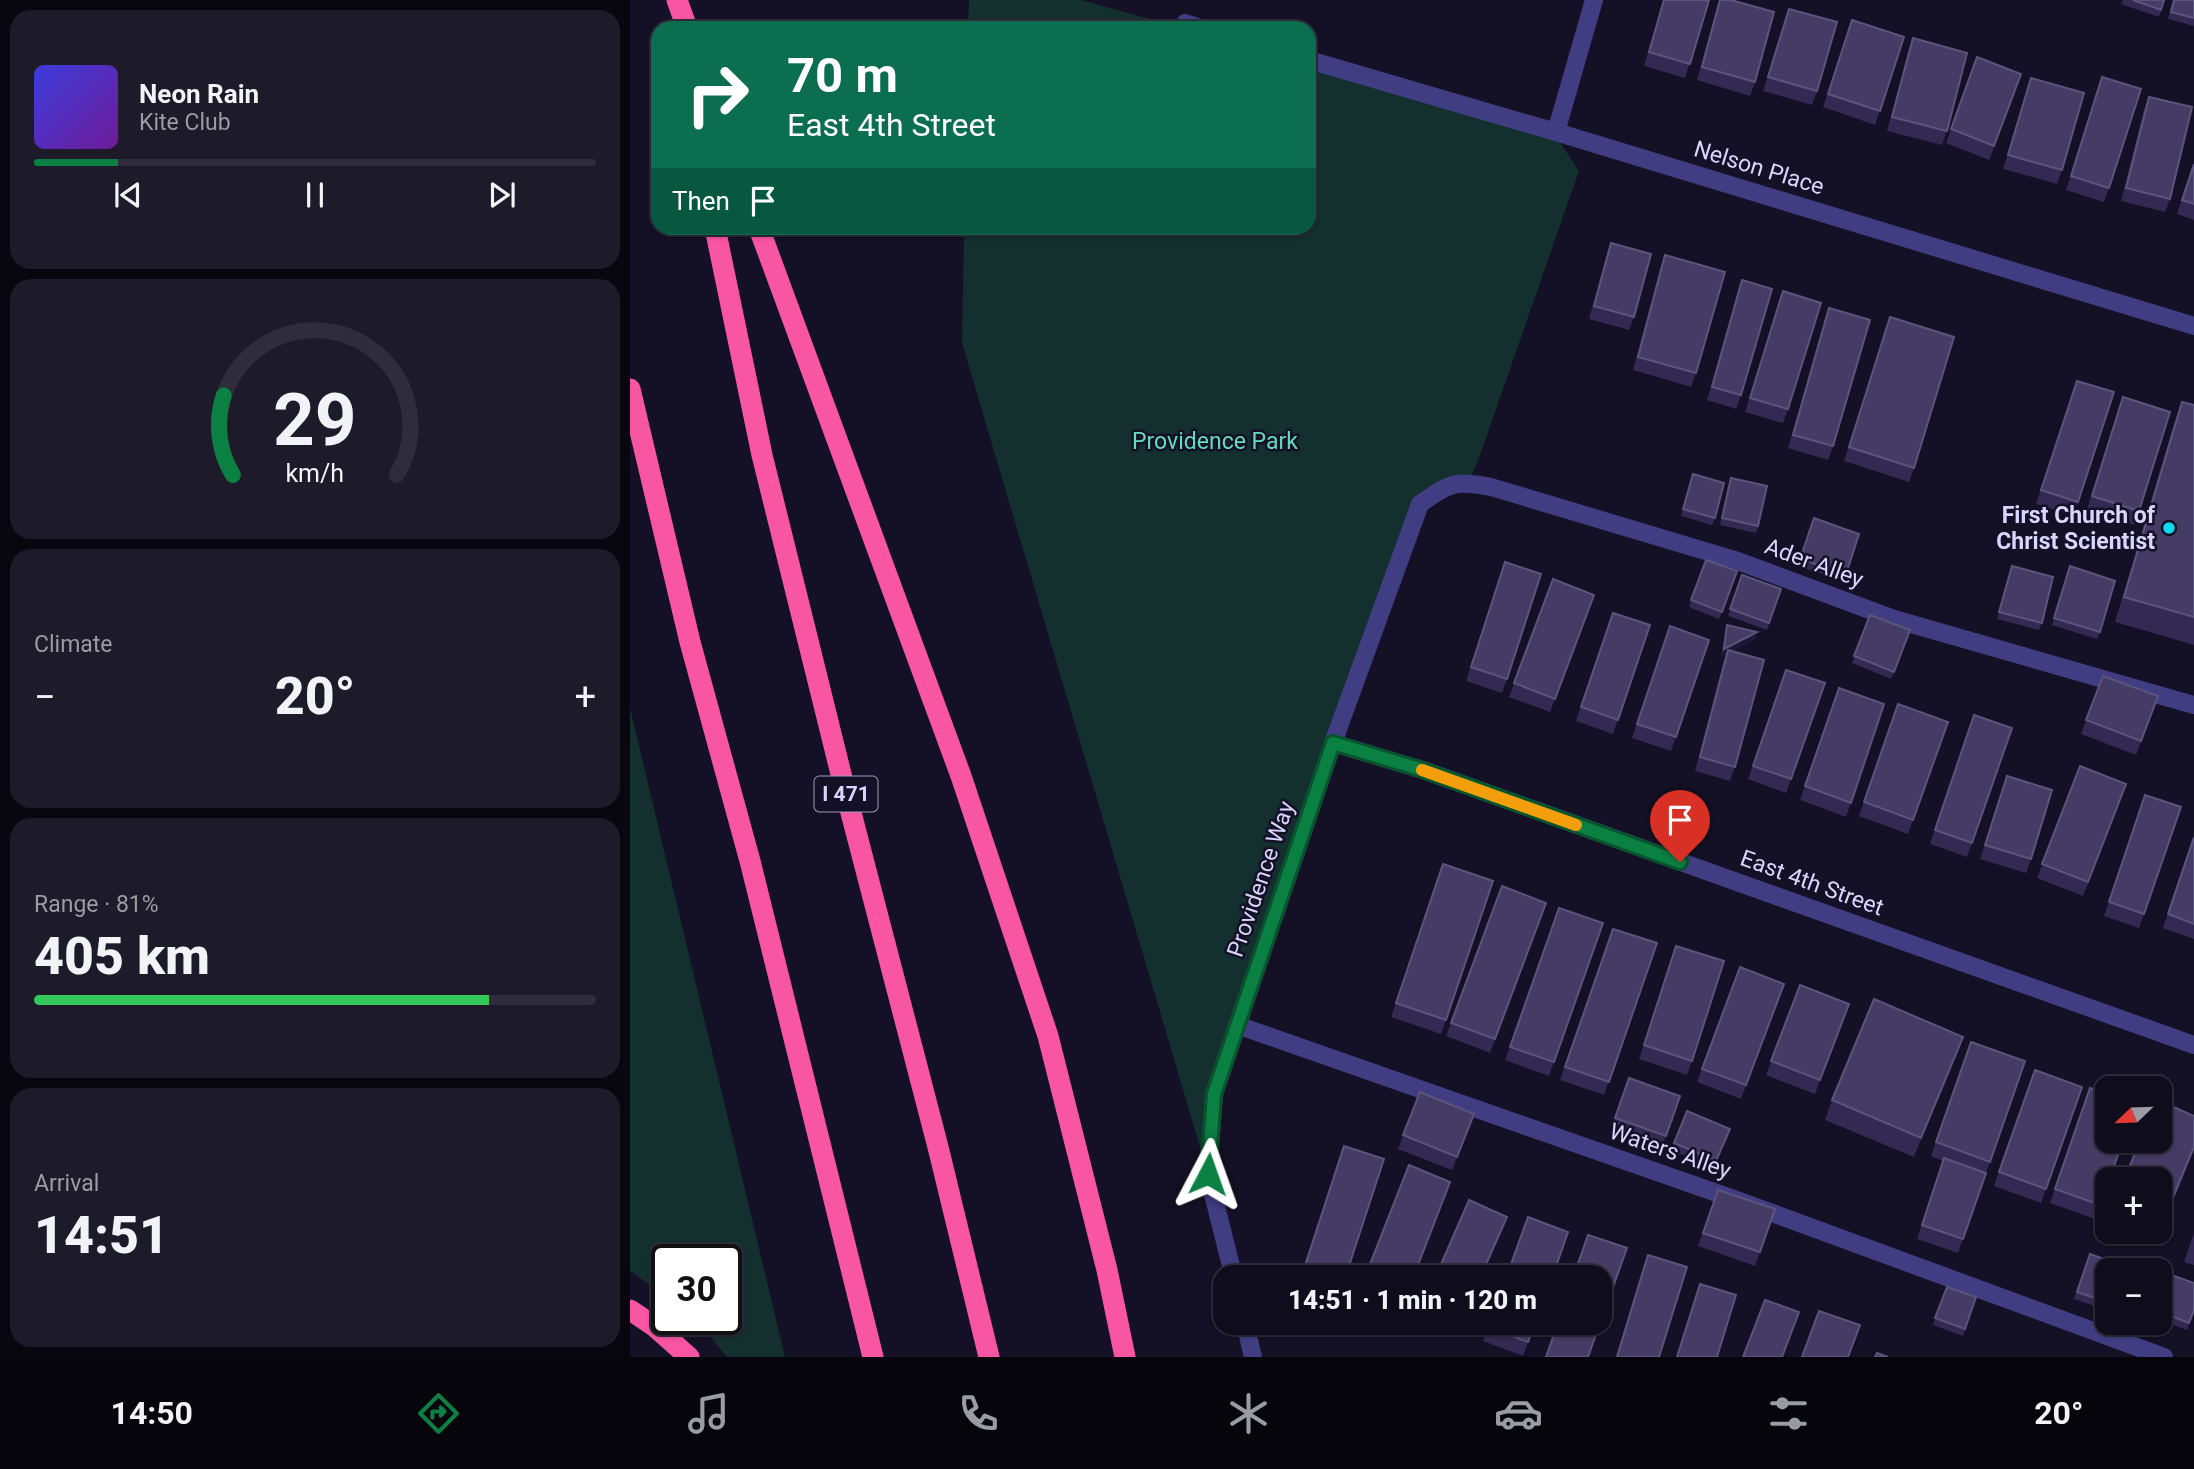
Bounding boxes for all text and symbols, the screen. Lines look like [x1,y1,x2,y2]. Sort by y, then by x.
text: 70 m [787,47,898,104]
icon: right [672,49,763,140]
text: Neon Rain [139,79,259,109]
text: East 4th Street [787,106,996,144]
text: Kite Club [139,109,231,136]
street label: Nelson Place [1691,135,1827,201]
icon: previous [109,176,147,214]
icon: pause [296,176,334,214]
icon: next [483,176,521,214]
icon: arrive [744,182,782,220]
text: Then [672,186,730,216]
text: 29 [273,378,357,464]
park label: Providence Park [1132,428,1298,455]
text: km/h [286,459,344,488]
place label: First Church of Christ Scientist [1996,502,2156,555]
marker: First Church of Christ Scientist [2161,520,2177,536]
street label: Ader Alley [1761,533,1867,593]
text: Climate [34,631,113,658]
text: 20° [275,666,355,727]
text: − [34,675,56,719]
text: + [574,675,596,719]
road number: I 471 [814,776,878,812]
pin [1650,790,1710,862]
street label: Providence Way [1222,798,1300,960]
icon: arrive [1661,801,1699,839]
street label: East 4th Street [1737,845,1887,921]
text: Range · 81% [34,891,159,918]
text: 405 km [34,926,210,987]
north arrow [2095,1076,2172,1153]
map controls [2095,1076,2172,1335]
street label: Waters Alley [1606,1118,1734,1184]
position arrow [1171,1137,1245,1211]
button: + [2095,1167,2172,1244]
text: Arrival [34,1170,99,1197]
text: 14:51 [34,1205,169,1266]
speed limit sign: 30 [651,1244,742,1335]
button: − [2095,1258,2172,1335]
text: 14:51 · 1 min · 120 m [1288,1285,1537,1315]
icon: directions [414,1389,463,1438]
icon: music [684,1389,733,1438]
icon: phone [954,1389,1003,1438]
icon: climate [1224,1389,1273,1438]
icon: car [1494,1389,1543,1438]
icon: filters [1764,1389,1813,1438]
text: 14:50 [111,1394,193,1432]
text: 20° [2034,1394,2083,1432]

